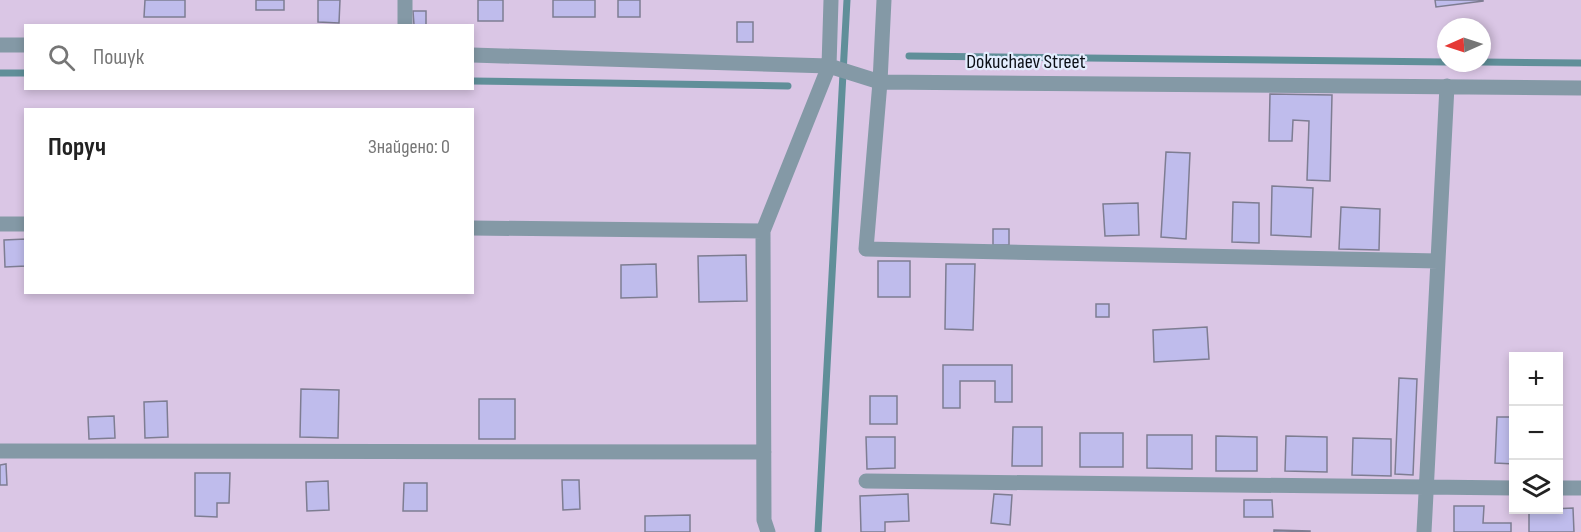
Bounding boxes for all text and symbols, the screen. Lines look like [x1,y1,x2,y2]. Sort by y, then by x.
north arrow [1437,18,1491,72]
search box [24,24,474,90]
icon: search [45,41,78,74]
text: Пошук [93,44,144,71]
street label: Dokuchaev Street [966,50,1086,74]
text: Поруч [48,132,106,163]
text: Знайдено: 0 [368,135,450,159]
map controls [1509,352,1563,514]
button: + [1509,352,1563,406]
button: − [1509,406,1563,460]
button: layers [1509,460,1563,514]

